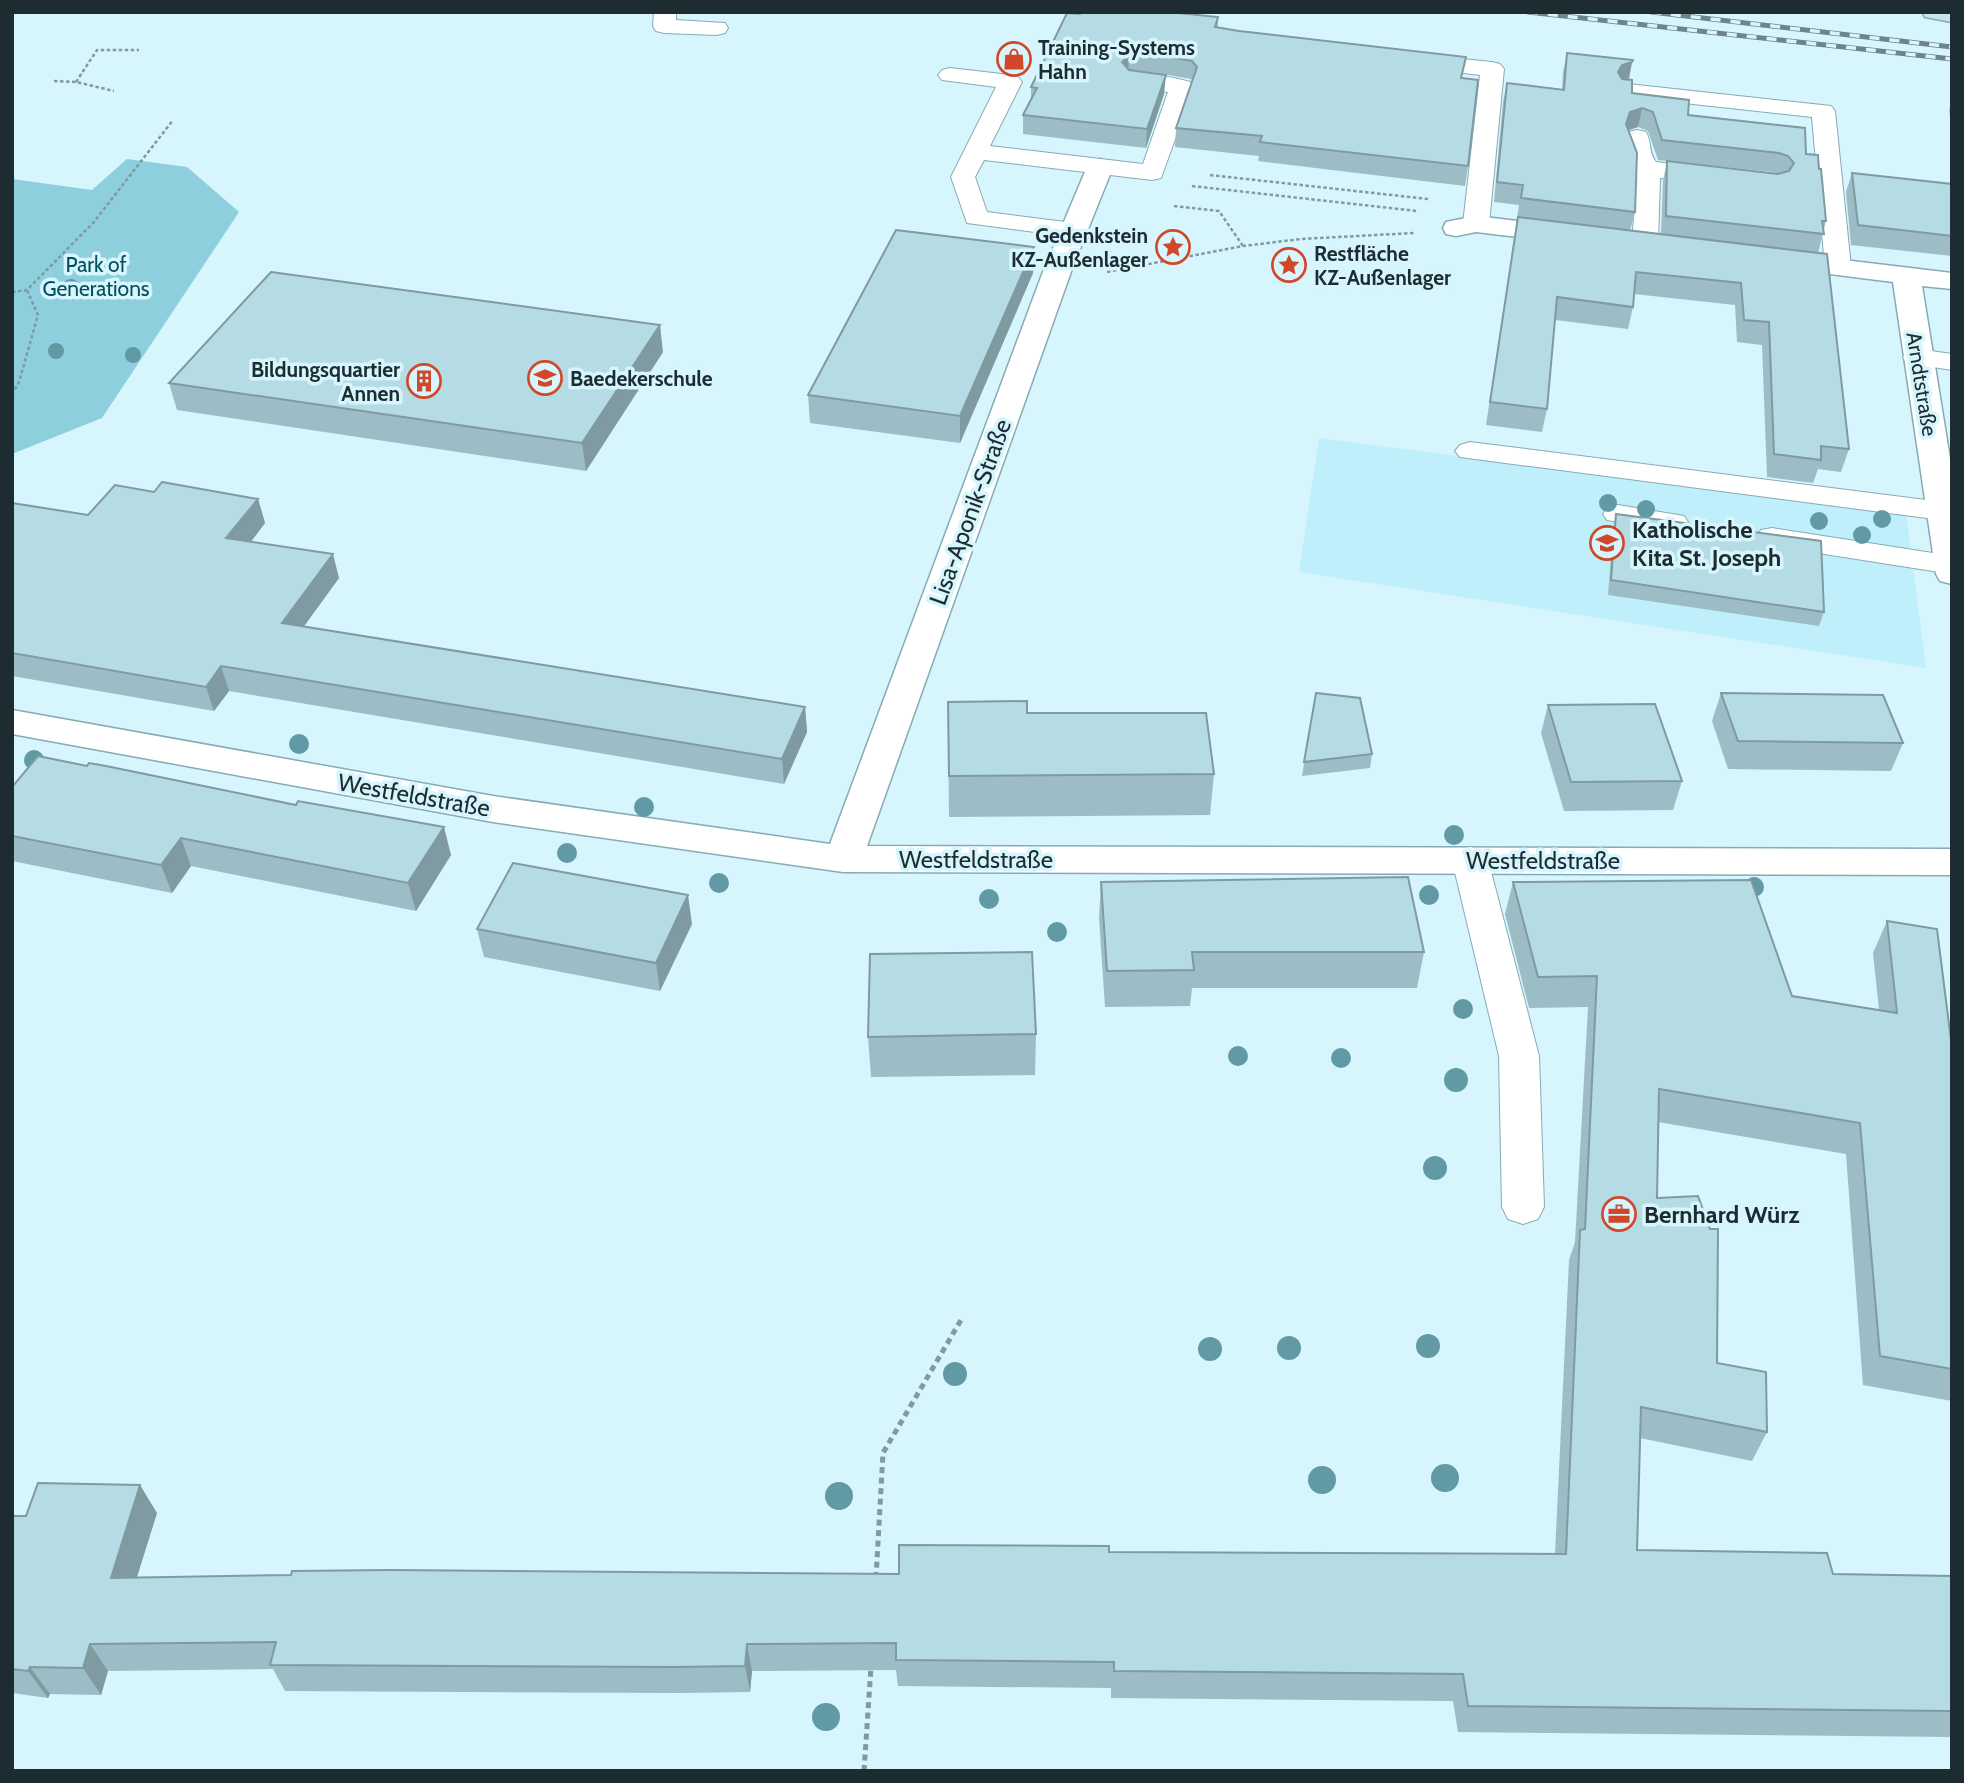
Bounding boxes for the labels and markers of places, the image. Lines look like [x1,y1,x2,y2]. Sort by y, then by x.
place label: Training-Systems Hahn [1038,35,1195,84]
shop icon: Training-Systems Hahn [995,40,1033,78]
place label: Gedenkstein KZ-Außenlager [1011,223,1148,272]
place icon: Gedenkstein KZ-Außenlager [1154,228,1192,266]
place label: Restfläche KZ-Außenlager [1314,241,1451,290]
place icon: Restfläche KZ-Außenlager [1270,246,1308,284]
place label: Bildungsquartier Annen [251,357,400,406]
school or university icon: Baedekerschule [526,359,564,397]
building icon: Bildungsquartier Annen [405,362,443,400]
place label: Baedekerschule [570,366,713,391]
place label: Katholische Kita St. Joseph [1632,515,1781,572]
school or university icon: Katholische Kita St. Joseph [1588,524,1626,562]
office icon: Bernhard Würz [1600,1195,1638,1233]
place label: Bernhard Würz [1644,1200,1799,1229]

